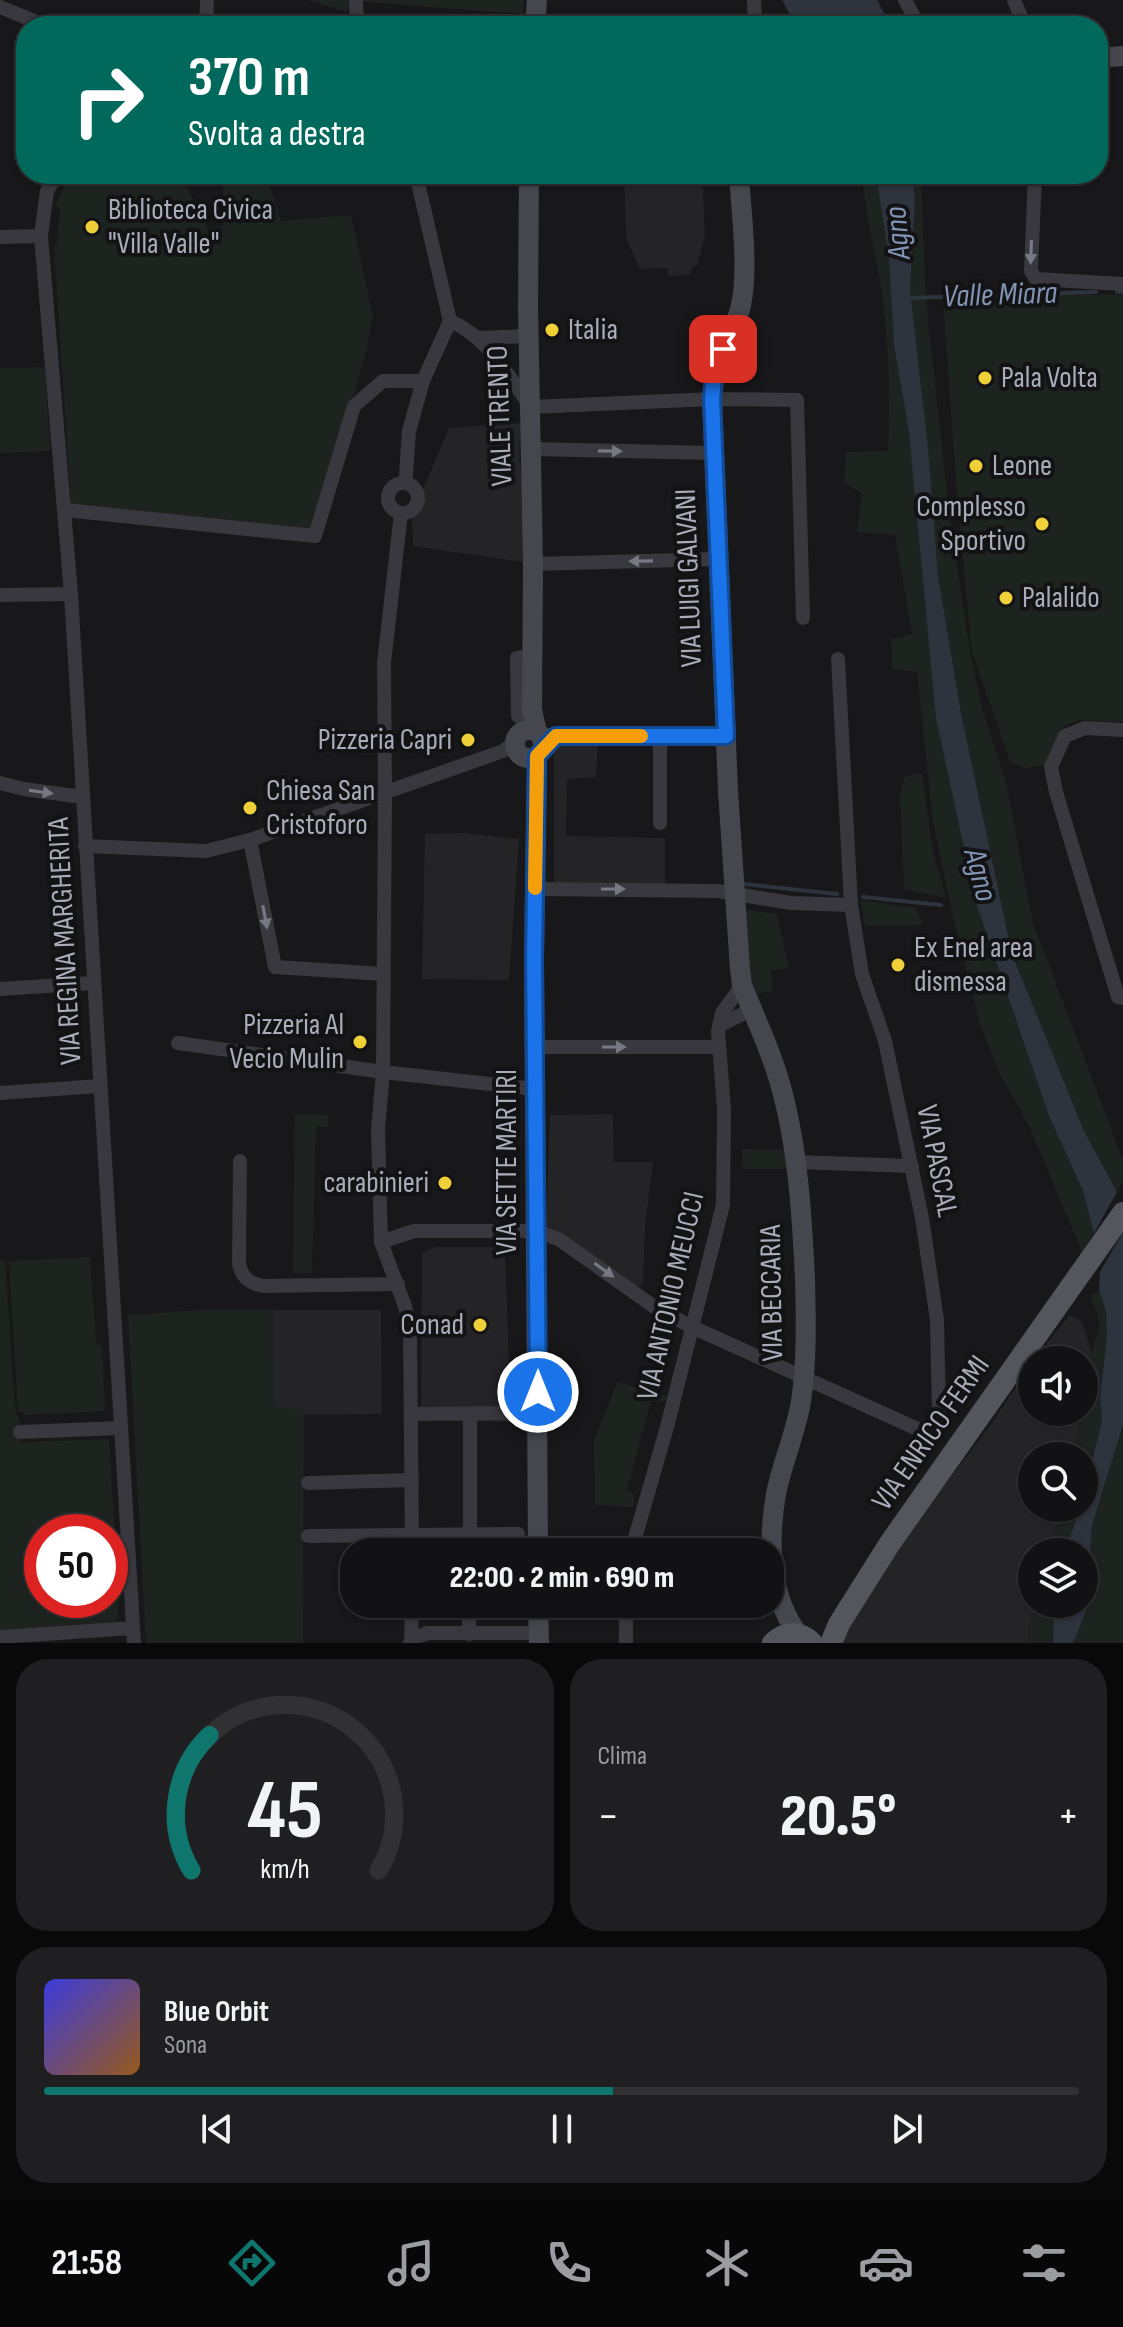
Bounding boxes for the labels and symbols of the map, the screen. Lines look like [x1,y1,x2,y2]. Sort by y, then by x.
place label: Biblioteca Civica "Villa Valle" [108,192,273,262]
water label: Agno [876,205,920,263]
marker: Biblioteca Civica "Villa Valle" [83,218,101,236]
one-way arrow [1025,240,1038,265]
water label: Valle Miara [942,274,1058,316]
place label: Italia [568,312,618,348]
pin [689,315,757,383]
marker: Italia [543,321,561,339]
street label: VIALE TRENTO [480,345,520,487]
place label: Pala Volta [1001,360,1098,396]
marker: Pala Volta [976,369,994,387]
one-way arrow [598,444,623,457]
place label: Leone [992,448,1052,484]
marker: Leone [967,457,985,475]
street label: VIA LUIGI GALVANI [668,488,710,668]
place label: Complesso Sportivo [916,489,1026,559]
marker: Complesso Sportivo [1033,515,1051,533]
one-way arrow [628,555,653,568]
place label: Palalido [1022,580,1100,616]
marker: Palalido [997,589,1015,607]
place label: Pizzeria Capri [318,722,452,758]
marker: Pizzeria Capri [459,731,477,749]
place label: Chiesa San Cristoforo [266,773,375,843]
one-way arrow [29,786,54,799]
marker: Chiesa San Cristoforo [241,799,259,817]
street label: VIA REGINA MARGHERITA [41,816,89,1066]
water label: Agno [954,842,1006,906]
one-way arrow [601,883,626,895]
one-way arrow [259,904,272,929]
place label: Ex Enel area dismessa [914,930,1033,1000]
marker: Ex Enel area dismessa [889,956,907,974]
place label: Pizzeria Al Vecio Mulin [230,1007,344,1077]
marker: Pizzeria Al Vecio Mulin [351,1033,369,1051]
one-way arrow [602,1041,627,1053]
street label: VIA SETTE MARTIRI [489,1069,525,1255]
street label: VIA PASCAL [909,1102,965,1220]
place label: carabinieri [323,1165,429,1201]
marker: carabinieri [436,1174,454,1192]
street label: VIA ANTONIO MEUCCI [630,1188,712,1404]
street label: VIA BECCARIA [753,1224,791,1362]
one-way arrow [593,1262,614,1277]
place label: Conad [400,1307,464,1343]
marker: Conad [471,1316,489,1334]
street label: VIA ENRICO FERMI [864,1349,998,1517]
position arrow [496,1350,580,1434]
speed limit sign: 50 [24,1514,128,1618]

